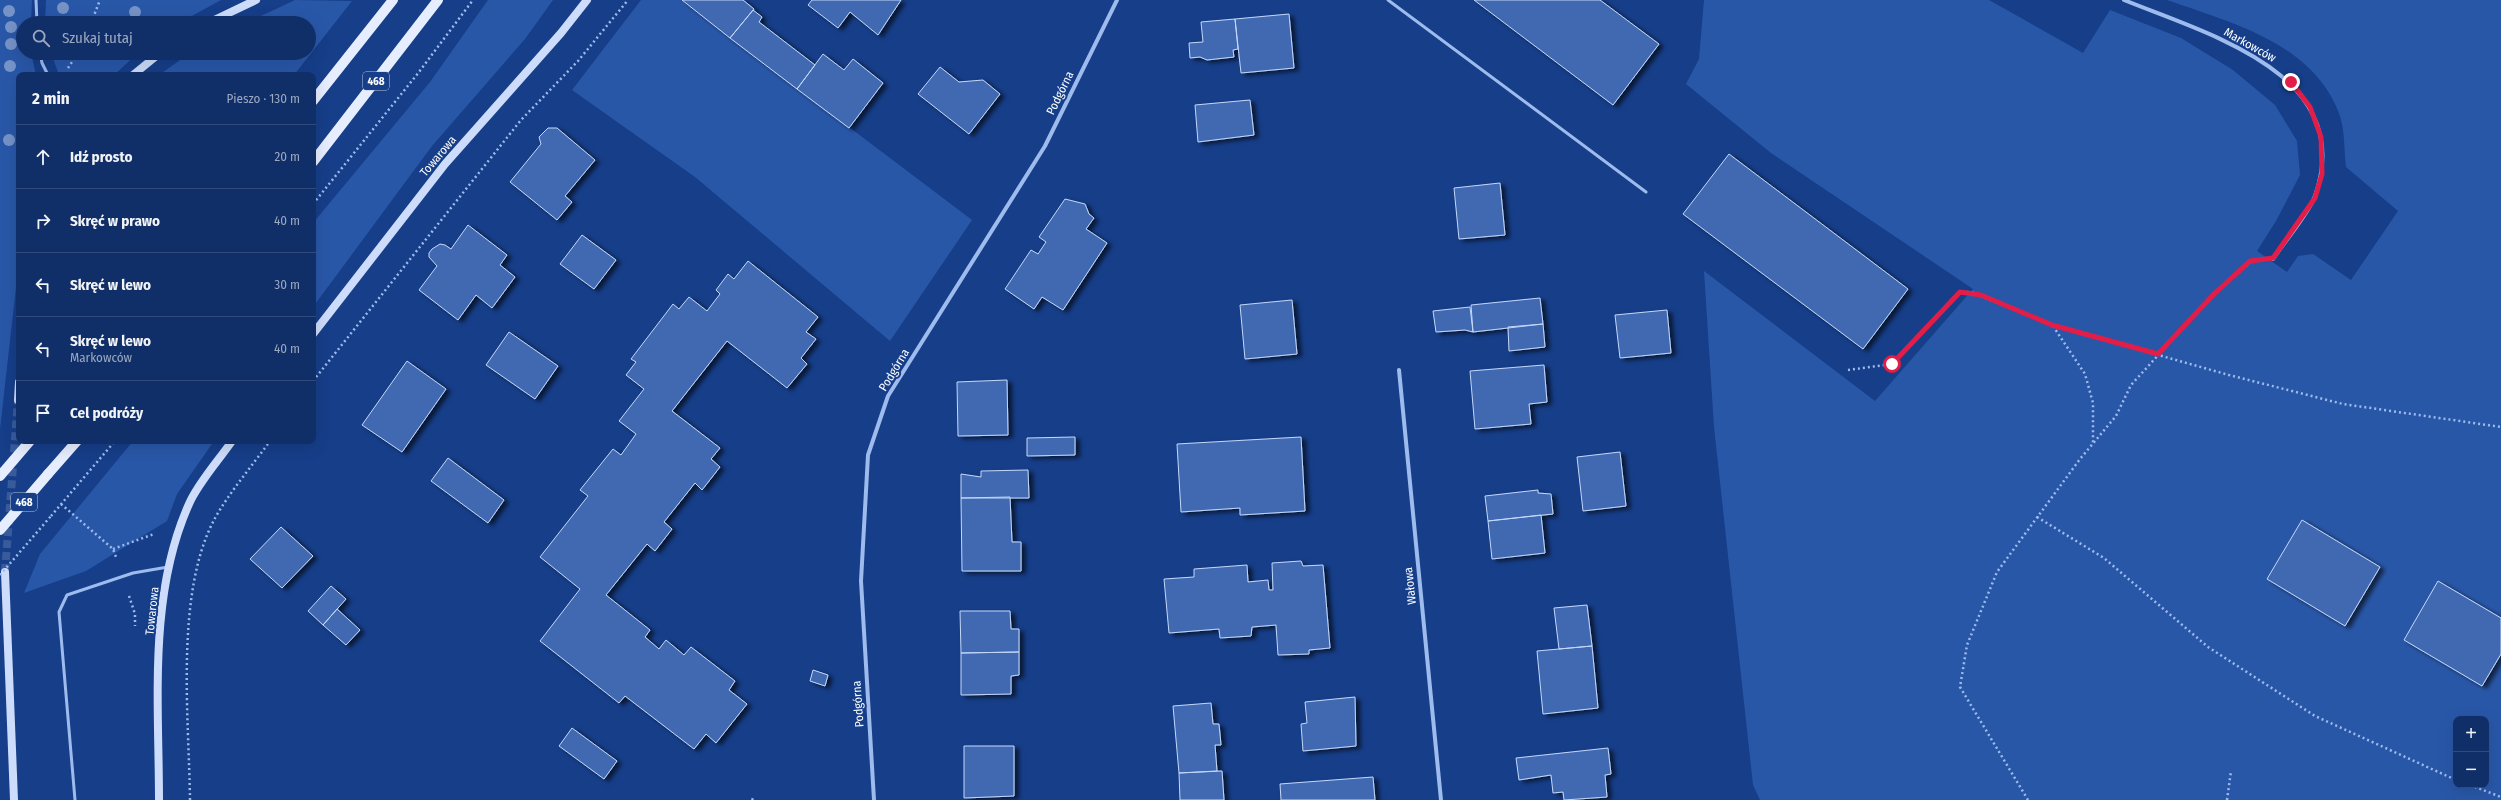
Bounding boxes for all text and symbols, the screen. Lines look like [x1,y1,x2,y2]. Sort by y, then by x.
search box [16,16,316,60]
street label: Markowców [2222,25,2279,65]
icon: search [30,27,52,49]
text: Szukaj tutaj [62,29,133,47]
street label: Podgórna [1043,69,1077,117]
road number: 468 [363,72,389,90]
route end [2282,73,2300,91]
text: 2 min [32,88,70,109]
text: Pieszo · 130 m [226,91,300,106]
street label: Towarowa [417,133,459,179]
icon: ahead [32,146,54,168]
text: Idź prosto [70,148,132,166]
text: 20 m [274,149,300,164]
icon: right [32,210,54,232]
text: Skręć w prawo [70,212,160,230]
text: 40 m [274,213,300,228]
icon: left [32,274,54,296]
text: Skręć w lewo [70,276,151,294]
text: 30 m [274,277,300,292]
text: Skręć w lewo [70,332,151,350]
icon: left [32,338,54,360]
text: 40 m [274,341,300,356]
street label: Podgórna [876,346,912,394]
text: Markowców [70,350,132,365]
route start [1883,355,1901,373]
icon: arrive [32,402,54,424]
text: Cel podróży [70,404,143,422]
road number: 468 [11,493,37,511]
street label: Wałowa [1401,566,1419,605]
street label: Towarowa [143,586,162,636]
street label: Podgórna [849,680,867,728]
map controls [2453,716,2489,788]
button: + [2453,716,2489,752]
button: − [2453,752,2489,788]

